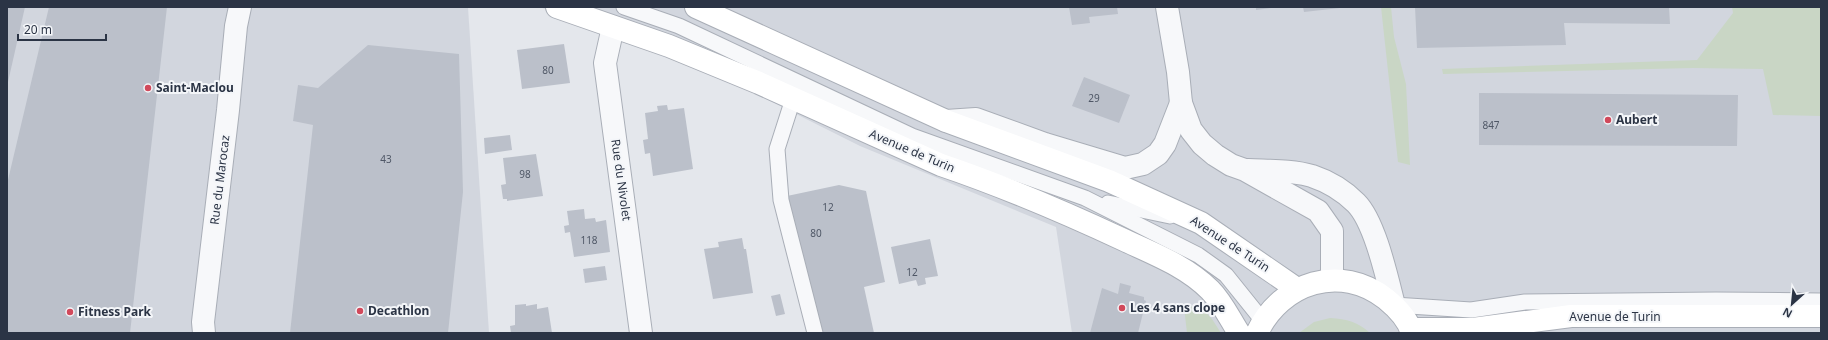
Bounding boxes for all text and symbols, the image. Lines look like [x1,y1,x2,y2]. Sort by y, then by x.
scale bar [18,16,106,42]
text: 20 m [24,21,52,38]
house number: 80 [542,63,554,77]
place label: Saint-Maclou [156,79,234,96]
marker: Saint-Maclou [143,83,153,93]
house number: 29 [1088,91,1100,105]
place label: Aubert [1616,111,1657,128]
marker: Aubert [1603,115,1613,125]
house number: 847 [1482,118,1500,132]
street label: Avenue de Turin [867,125,958,176]
street label: Rue du Marocaz [206,134,233,226]
street label: Rue du Nivolet [607,138,636,223]
house number: 43 [380,152,392,166]
house number: 98 [519,167,531,181]
house number: 12 [822,200,834,214]
street label: Avenue de Turin [1187,212,1273,276]
house number: 80 [810,226,822,240]
house number: 118 [580,233,598,247]
house number: 12 [906,265,918,279]
north arrow [1772,284,1812,324]
place label: Les 4 sans clope [1130,299,1225,316]
place label: Decathlon [368,302,429,319]
place label: Fitness Park [78,303,152,320]
marker: Les 4 sans clope [1117,303,1127,313]
text: N [1780,305,1795,322]
marker: Decathlon [355,306,365,316]
marker: Fitness Park [65,307,75,317]
street label: Avenue de Turin [1569,308,1661,325]

